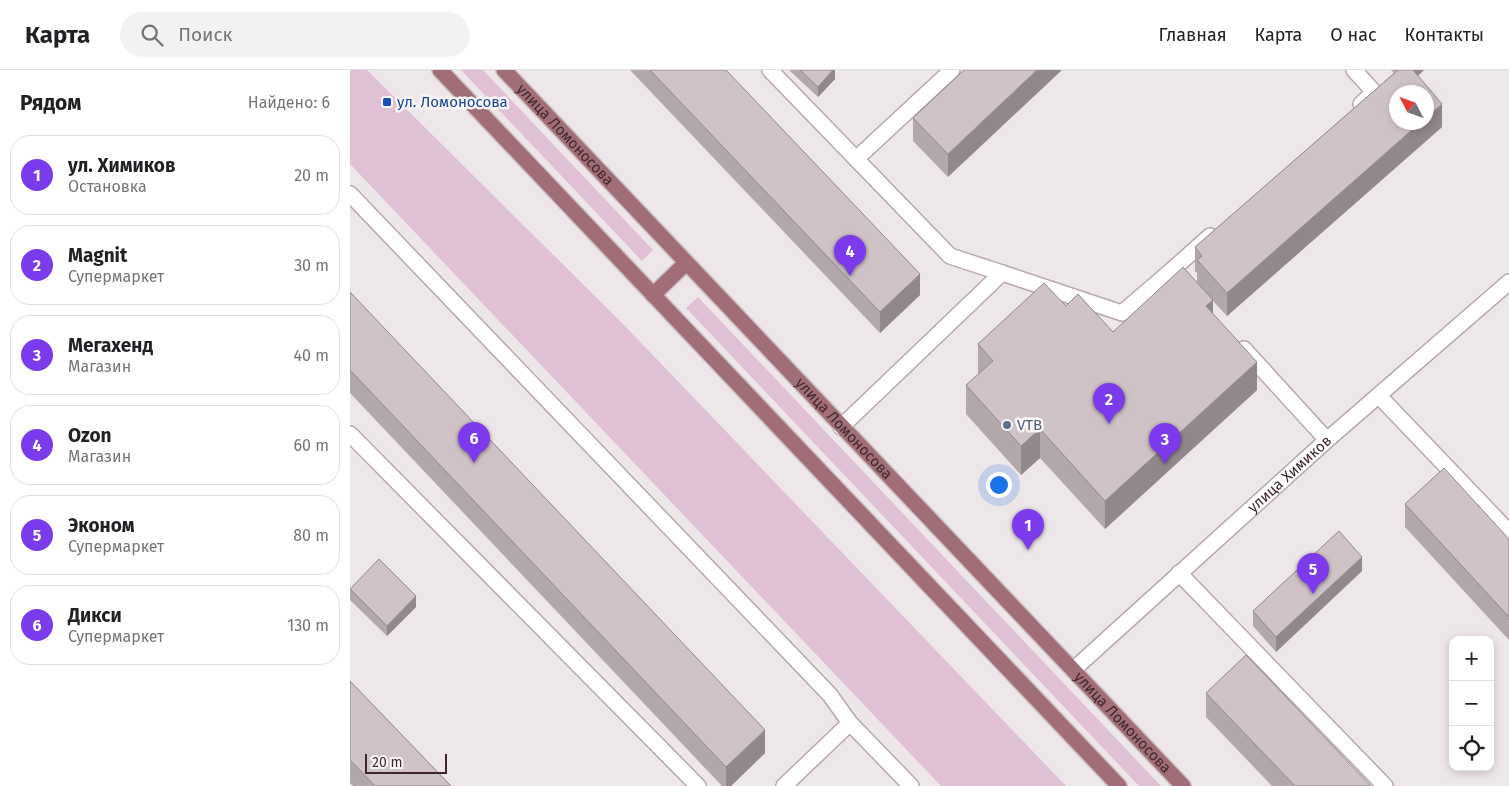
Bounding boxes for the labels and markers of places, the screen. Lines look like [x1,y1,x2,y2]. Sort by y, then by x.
place label: ул. Ломоносова [397,93,508,111]
marker: ул. Ломоносова [381,96,393,108]
pin: 4 [834,235,866,276]
pin: 2 [1093,383,1125,424]
place label: VTB [1017,416,1042,434]
marker: VTB [1001,419,1013,431]
pin: 6 [458,422,490,463]
pin: 3 [1149,423,1181,464]
pin: 1 [1012,509,1044,550]
pin: 5 [1297,553,1329,594]

